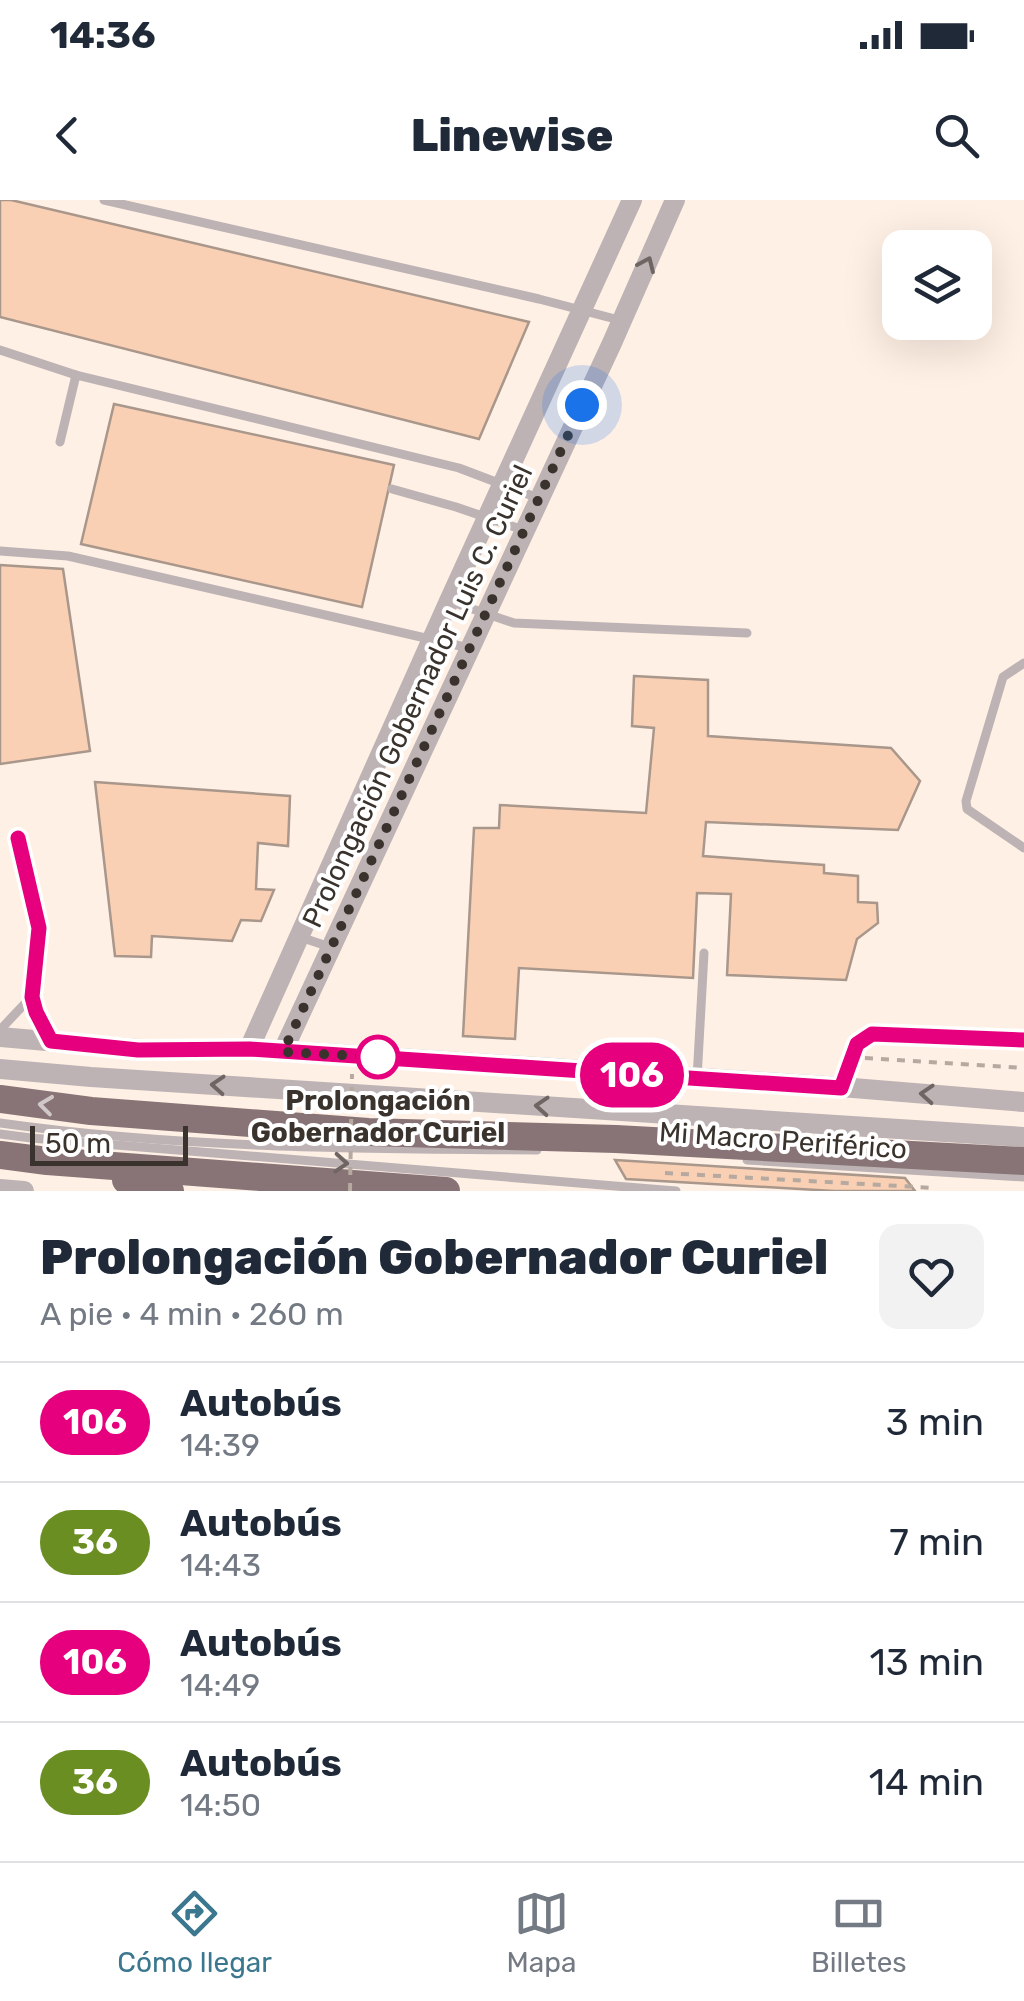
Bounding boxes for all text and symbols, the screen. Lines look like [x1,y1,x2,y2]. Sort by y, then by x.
text: 14:36 [50,12,156,58]
icon: back [40,108,95,163]
icon: search [929,108,984,163]
text: Linewise [411,109,613,162]
map controls [882,230,992,340]
button: layers [882,230,992,340]
one-way arrow [635,256,655,274]
your location [557,380,607,430]
street label: Prolongación Gobernador Luis C. Curiel [295,460,539,933]
marker: Prolongación Gobernador Curiel [357,1036,399,1078]
line badge: 106 [574,1042,690,1108]
text: 106 [600,1054,664,1096]
one-way arrow [210,1075,226,1097]
place label: Prolongación Gobernador Curiel [251,1084,505,1149]
one-way arrow [918,1084,934,1106]
one-way arrow [37,1095,53,1116]
one-way arrow [534,1096,550,1117]
street label: Mi Macro Periférico [658,1115,908,1166]
scale bar [30,1121,188,1166]
text: 50 m [45,1127,111,1160]
one-way arrow [334,1152,350,1173]
button: heart [879,1224,984,1329]
text: Prolongación Gobernador Curiel [40,1229,828,1286]
text: A pie · 4 min · 260 m [40,1295,344,1333]
text: Autobús [180,1380,342,1426]
text: 3 min [886,1399,984,1445]
text: 106 [63,1401,127,1443]
text: 14:39 [180,1426,260,1464]
text: Autobús [180,1500,342,1546]
text: 7 min [889,1519,984,1565]
text: 36 [72,1521,118,1563]
text: 14:43 [180,1546,261,1584]
text: Autobús [180,1620,342,1666]
text: 13 min [870,1639,984,1685]
text: 106 [63,1641,127,1683]
text: 14:49 [180,1666,260,1704]
text: Autobús [180,1740,342,1786]
text: 14 min [869,1759,984,1805]
text: 36 [72,1761,118,1803]
text: 14:50 [180,1786,261,1824]
tab: Cómo llegar [117,1886,272,1979]
tab: Mapa [507,1886,576,1979]
tab: Billetes [811,1886,907,1979]

